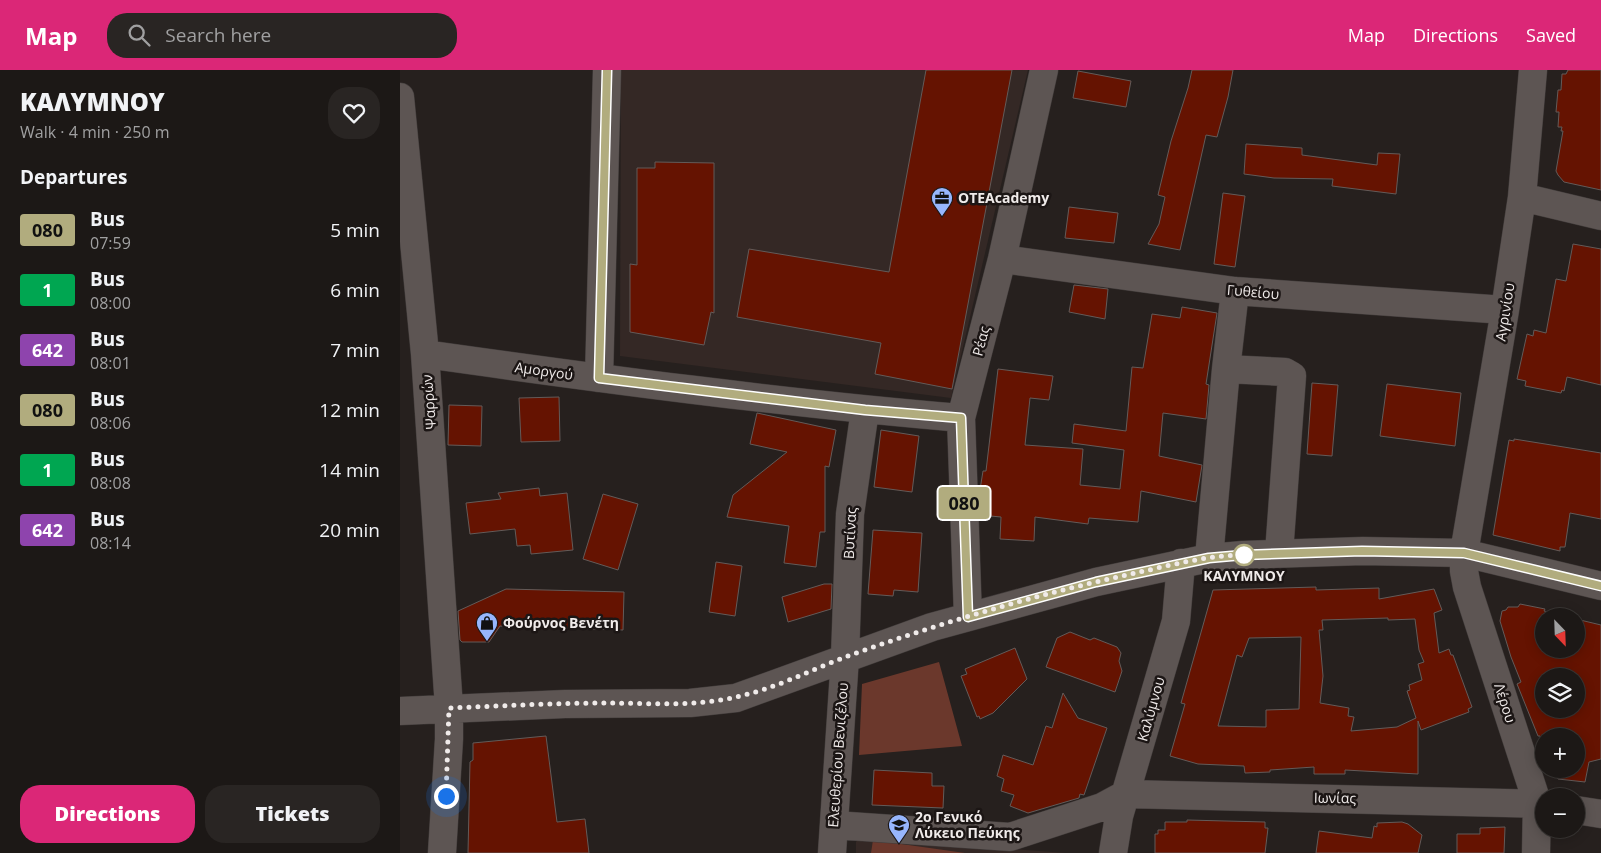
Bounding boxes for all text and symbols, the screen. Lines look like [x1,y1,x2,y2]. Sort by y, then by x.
search box [107,13,457,58]
text: Map [25,19,77,52]
icon: search [125,21,153,49]
text: Search here [165,22,271,48]
text: Map [1348,23,1385,47]
text: Directions [1413,23,1498,47]
text: Saved [1526,23,1576,47]
text: ΚΑΛΥΜΝΟΥ [20,85,165,118]
button: heart [328,87,380,139]
text: Walk · 4 min · 250 m [20,121,170,143]
text: Departures [20,164,127,190]
office icon: OTEAcademy [930,186,954,217]
place label: OTEAcademy [958,188,1049,207]
text: Bus [90,206,125,232]
text: 5 min [330,217,380,243]
text: 080 [32,218,63,242]
text: 07:59 [90,232,131,254]
text: Bus [90,266,125,292]
text: 6 min [330,277,380,303]
text: 1 [42,278,53,302]
street label: Γυθείου [1226,280,1280,303]
street label: Αγρινίου [1491,282,1518,342]
text: 08:00 [90,292,131,314]
street label: Ρέας [967,323,994,358]
text: Bus [90,326,125,352]
text: 7 min [330,337,380,363]
text: 642 [32,338,63,362]
text: 08:01 [90,352,131,374]
street label: Αμοργού [514,357,574,384]
street label: Ψαρρών [417,374,440,430]
text: Bus [90,386,125,412]
text: 12 min [319,397,380,423]
text: 080 [32,398,63,422]
text: 08:06 [90,412,131,434]
text: Bus [90,446,125,472]
text: 14 min [319,457,380,483]
text: 1 [42,458,53,482]
text: 08:08 [90,472,131,494]
line badge: 080 [935,487,993,519]
text: 080 [949,491,979,515]
text: Bus [90,506,125,532]
street label: Βυτίνας [839,506,860,559]
text: 20 min [319,517,380,543]
text: 642 [32,518,63,542]
text: 08:14 [90,532,131,554]
marker: ΚΑΛΥΜΝΟΥ [1233,544,1255,566]
place label: ΚΑΛΥΜΝΟΥ [1203,566,1285,585]
north arrow [1535,608,1585,658]
map controls [1535,608,1585,838]
shop icon: Φούρνος Βενέτη [475,611,499,642]
place label: Φούρνος Βενέτη [503,613,619,632]
button: layers [1535,668,1585,718]
street label: Καλύμνου [1132,674,1169,743]
street label: Λέρου [1490,681,1521,725]
street label: Ελευθερίου Βενιζέλου [823,682,852,828]
button: + [1535,728,1585,778]
your location [434,784,459,809]
button: Directions [20,785,195,843]
button: Tickets [205,785,380,843]
street label: Ιωνίας [1314,788,1357,807]
button: − [1535,788,1585,838]
place label: 2ο Γενικό Λύκειο Πεύκης [915,807,1020,842]
school or university icon: 2ο Γενικό Λύκειο Πεύκης [887,813,911,844]

